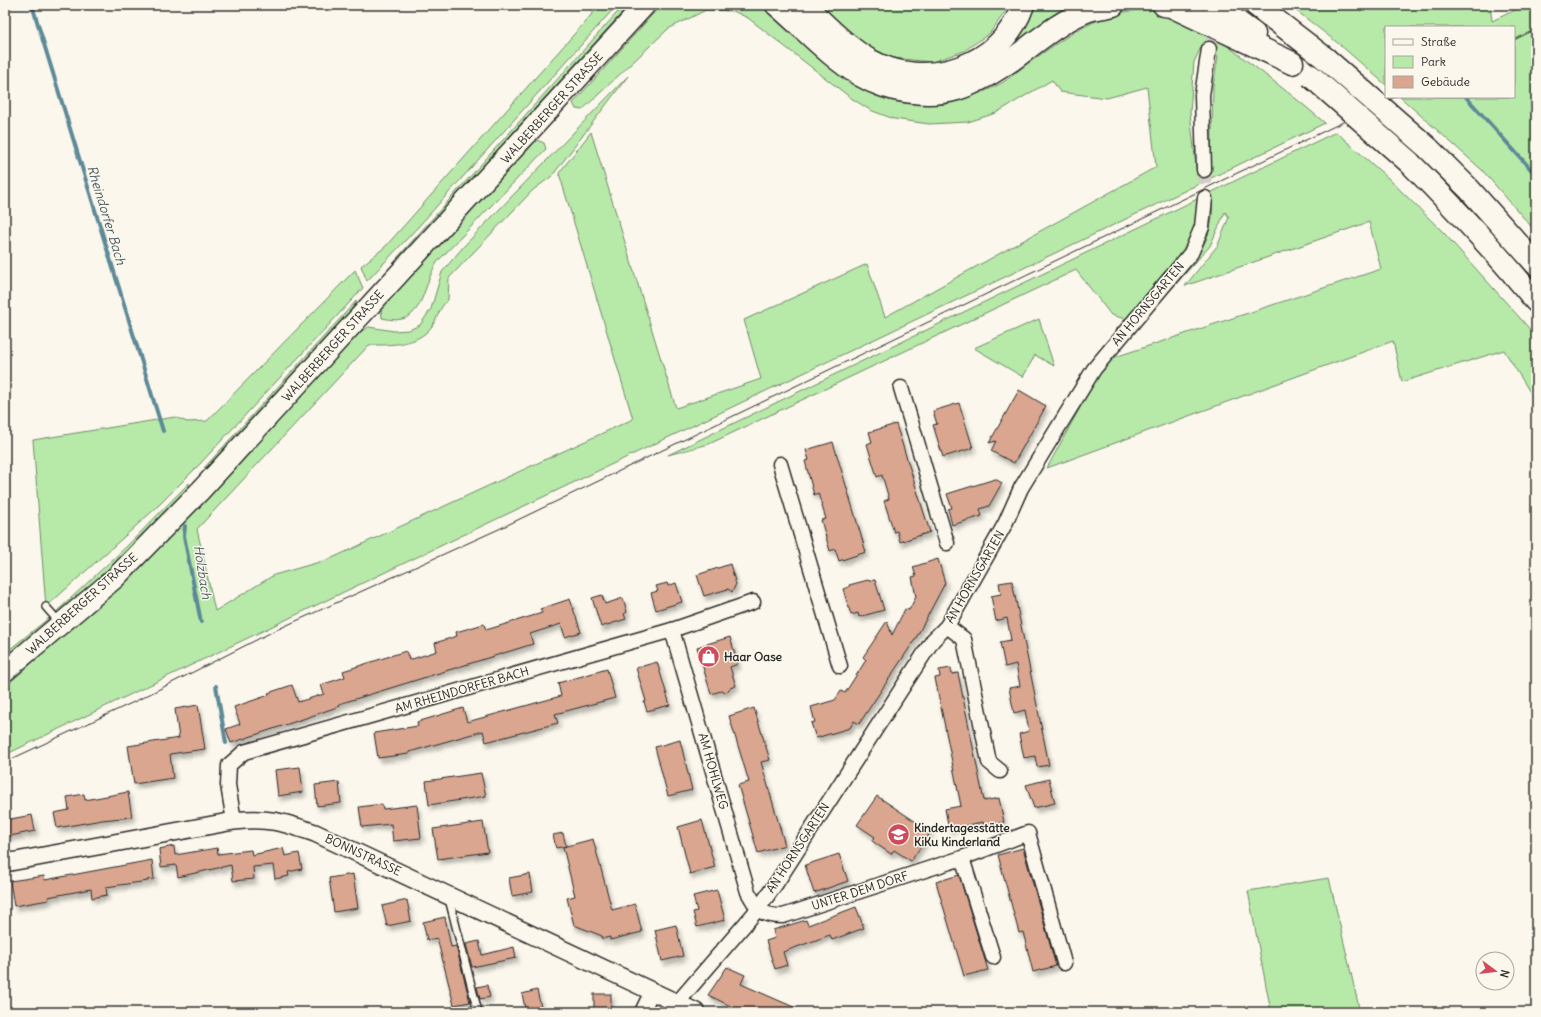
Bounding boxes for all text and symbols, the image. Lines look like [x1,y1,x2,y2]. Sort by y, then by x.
legend [1385,26,1515,98]
text: Straße [1421,34,1456,49]
street label: WALBERBERGER STRASSE [498,49,606,166]
text: Park [1421,54,1446,69]
text: Gebäude [1421,74,1470,89]
water label: Rheindorfer Bach [83,164,130,267]
street label: AN HORNSGARTEN [1108,259,1187,349]
street label: WALBERBERGER STRASSE [279,287,387,404]
street label: AN HORNSGARTEN [942,528,1007,626]
water label: Holzbach [190,544,215,601]
street label: WALBERBERGER STRASSE [23,550,140,658]
shop icon: Haar Oase [696,644,722,670]
place label: Haar Oase [724,649,783,664]
street label: AM RHEINDORFER BACH [393,663,531,716]
street label: AM HOHLWEG [695,731,732,811]
street label: AN HORNSGARTEN [763,800,832,896]
place label: Kindertagesstätte KiKu Kinderland [914,820,1010,849]
school or university icon: Kindertagesstätte KiKu Kinderland [886,822,912,848]
street label: BONNSTRASSE [323,830,404,879]
street label: UNTER DEM DORF [810,868,910,913]
north arrow [1475,951,1515,991]
text: N [1497,968,1512,979]

